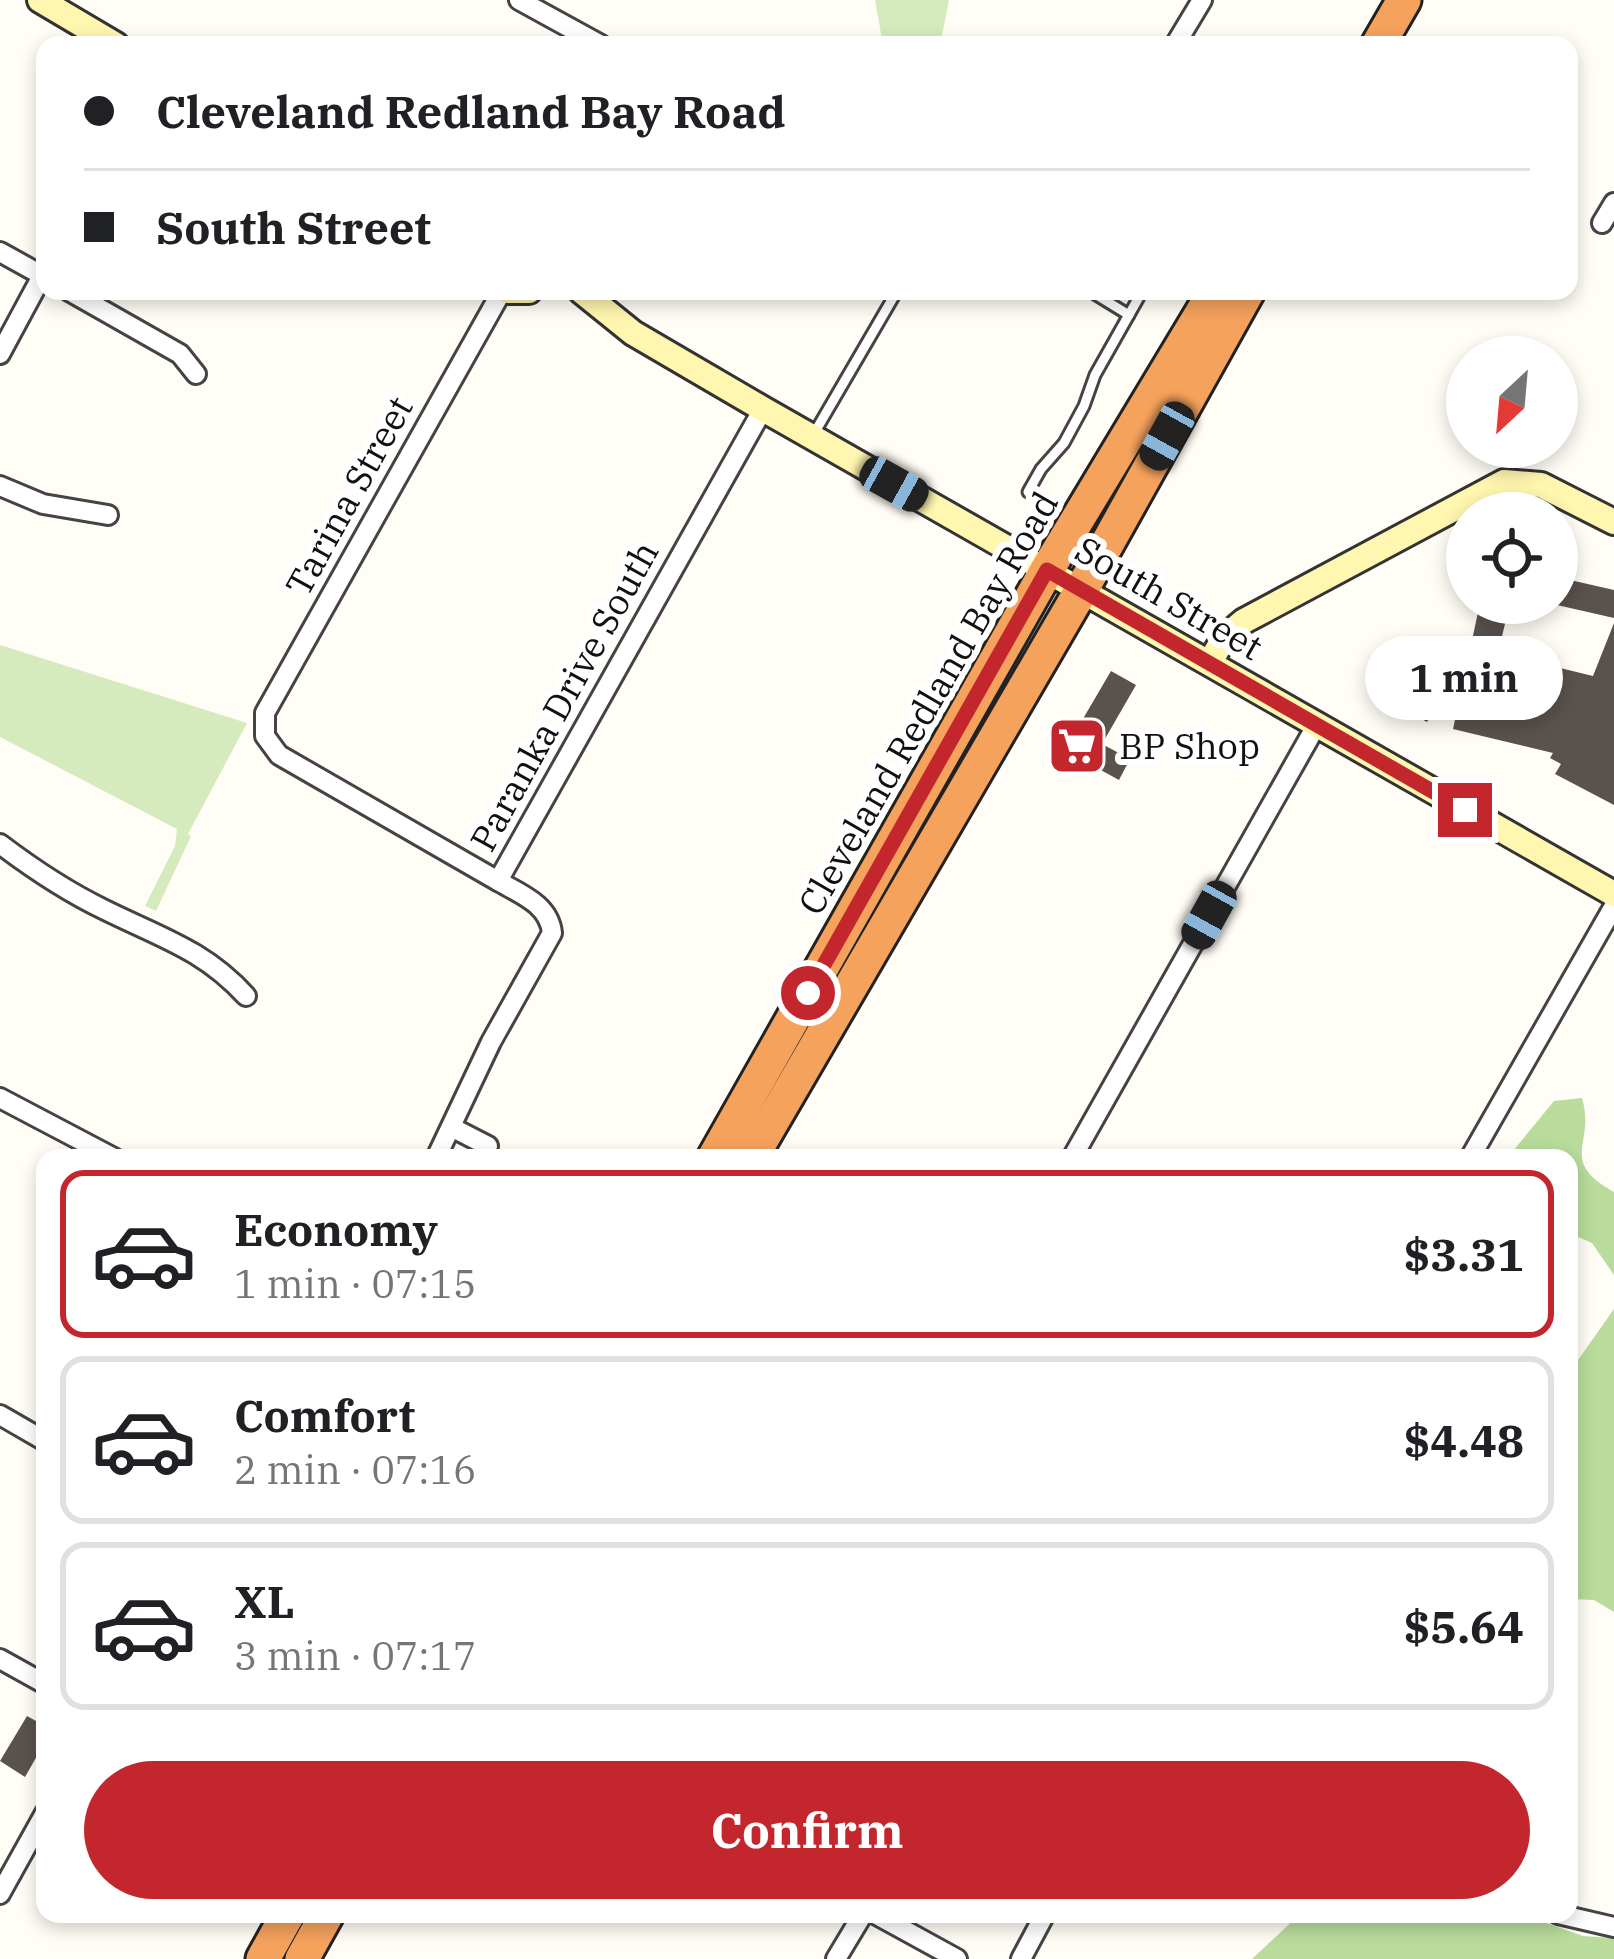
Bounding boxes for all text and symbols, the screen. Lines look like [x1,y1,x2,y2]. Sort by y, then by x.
text: Cleveland Redland Bay Road [156,82,786,140]
text: South Street [156,198,431,256]
north arrow [1446,336,1578,468]
map controls [1446,336,1578,624]
street label: Tarina Street [274,388,423,604]
car [1134,396,1200,476]
car [854,451,934,517]
street label: Cleveland Redland Bay Road [787,483,1068,923]
button: locate [1446,492,1578,624]
street label: South Street [1067,525,1271,670]
street label: Paranka Drive South [459,532,668,859]
callout: 1 min [1366,636,1564,720]
text: 1 min [1409,652,1519,703]
supermarket icon: BP Shop [1046,715,1108,777]
place label: BP Shop [1119,722,1260,769]
route end [1438,783,1492,837]
car [1176,875,1242,955]
route start [781,966,835,1020]
icon: car [90,1200,198,1308]
text: Economy [234,1200,438,1258]
text: $3.31 [1404,1225,1524,1283]
text: 1 min · 07:15 [234,1258,476,1309]
icon: car [90,1386,198,1494]
text: Comfort [234,1386,415,1444]
text: $4.48 [1404,1411,1524,1469]
text: 2 min · 07:16 [234,1444,476,1495]
icon: car [90,1572,198,1680]
text: XL [234,1572,295,1630]
text: $5.64 [1404,1597,1524,1655]
text: 3 min · 07:17 [234,1630,476,1681]
button: Confirm [84,1761,1530,1899]

